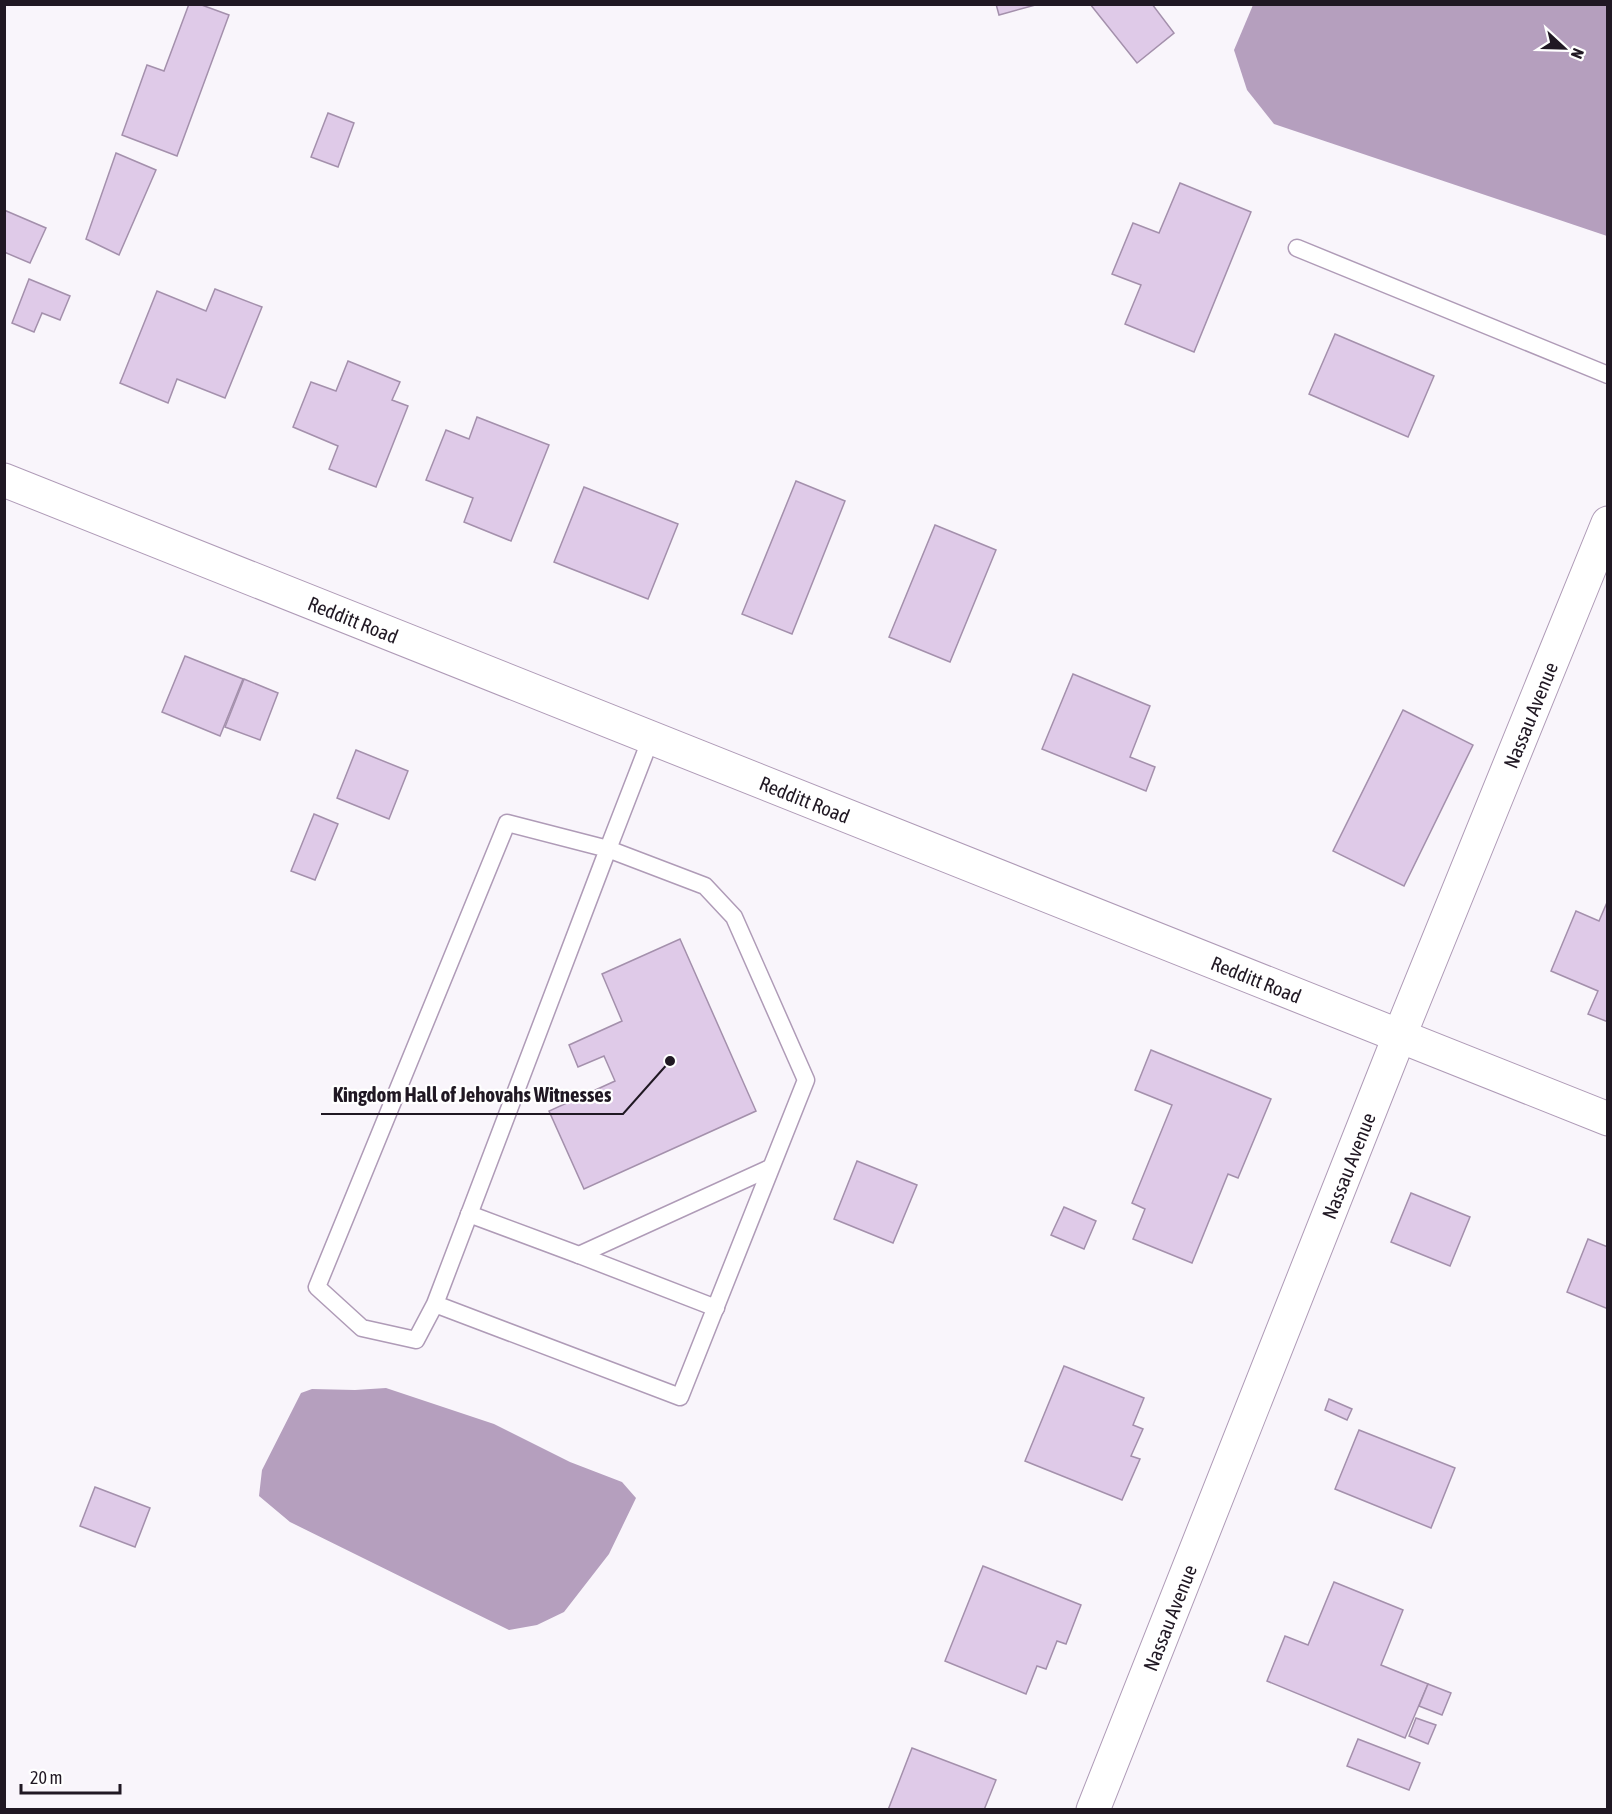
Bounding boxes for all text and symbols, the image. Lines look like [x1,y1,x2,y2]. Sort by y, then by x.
north arrow [1534,18,1594,78]
text: N [1568,46,1588,61]
street label: Redditt Road [305,591,402,647]
street label: Nassau Avenue [1498,659,1562,771]
street label: Redditt Road [756,771,853,827]
street label: Redditt Road [1208,951,1305,1007]
callout: Kingdom Hall of Jehovahs Witnesses [321,1075,623,1114]
text: Kingdom Hall of Jehovahs Witnesses [333,1082,612,1106]
street label: Nassau Avenue [1317,1109,1379,1222]
street label: Nassau Avenue [1138,1561,1201,1674]
scale bar [21,1757,120,1795]
text: 20 m [30,1767,62,1788]

